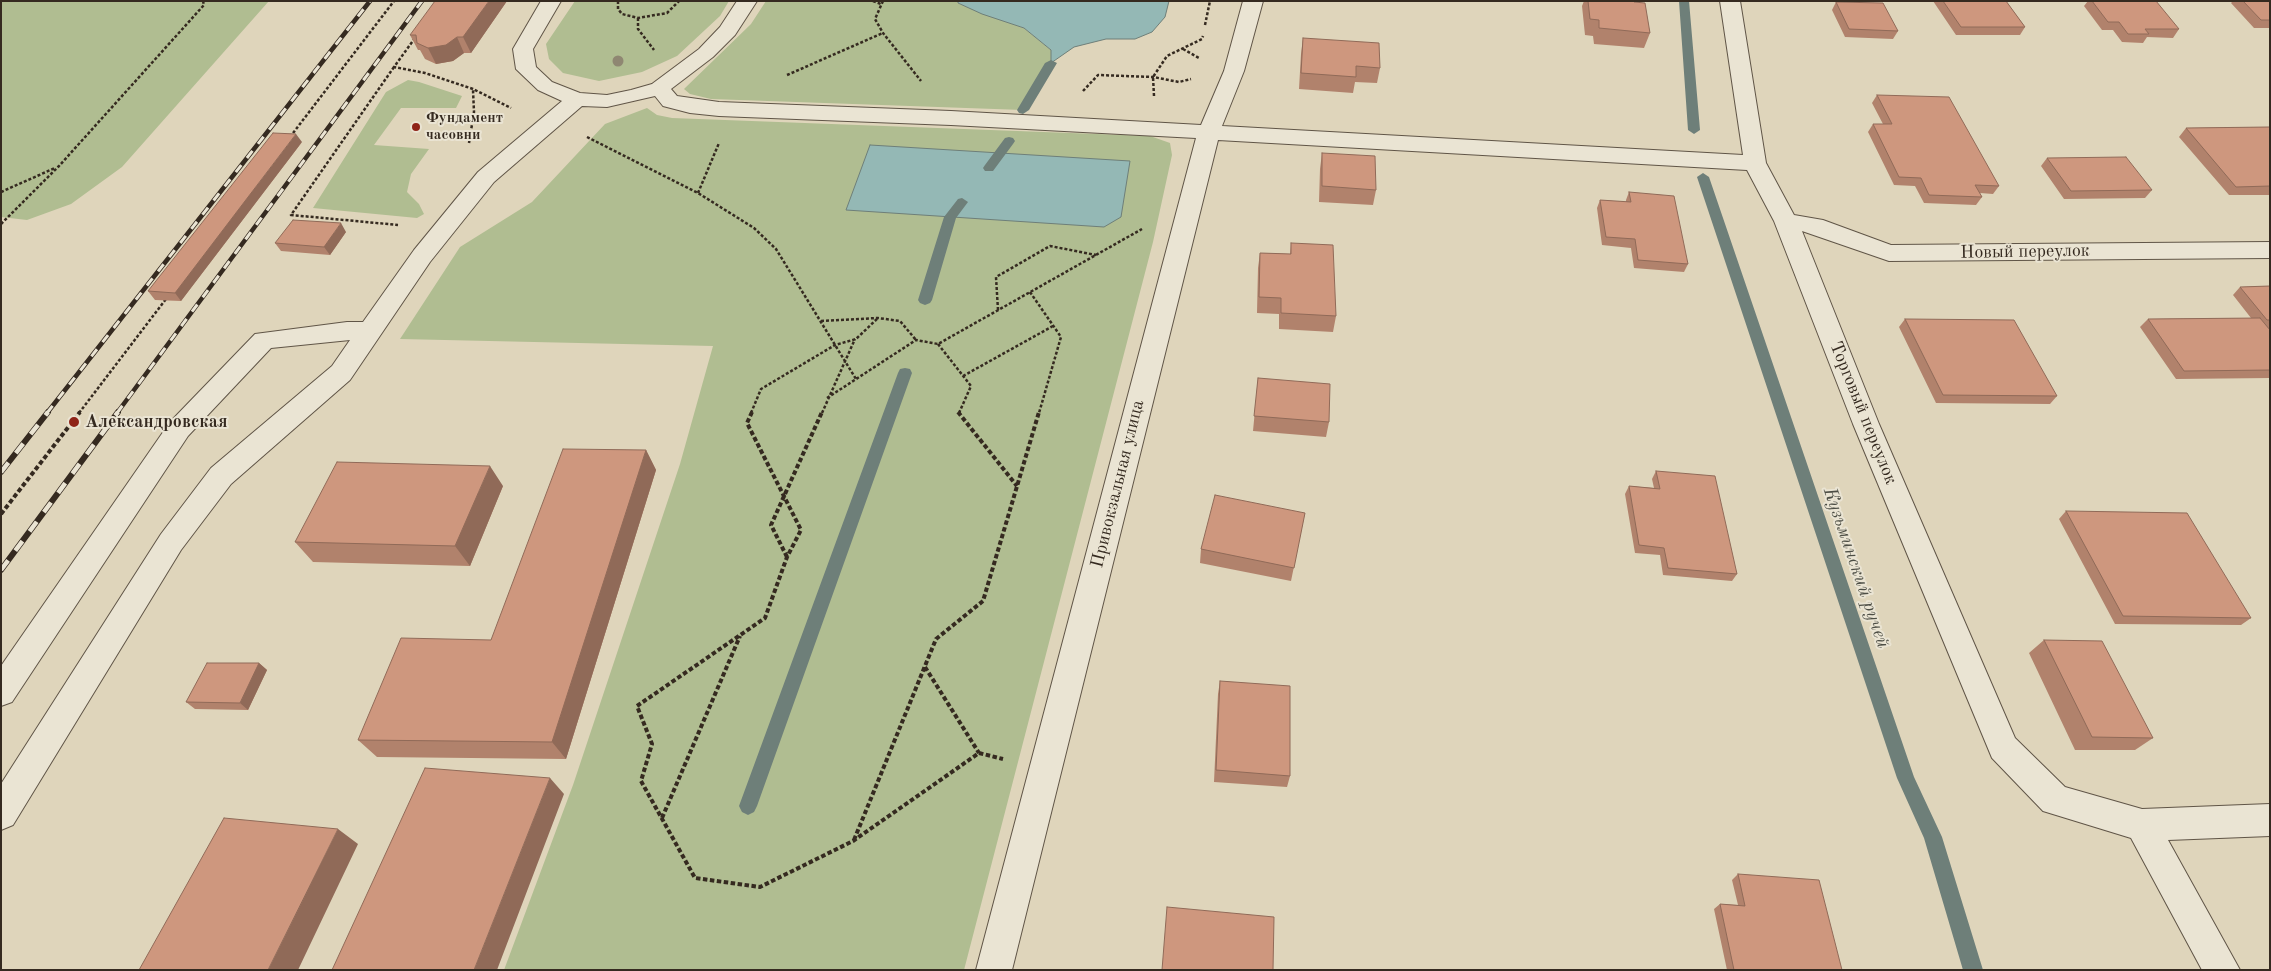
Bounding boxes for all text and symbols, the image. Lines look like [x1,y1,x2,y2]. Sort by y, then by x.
place label: Фундамент часовни [426,109,503,144]
marker: Фундамент часовни [410,121,422,133]
street label: Новый переулок [1960,240,2090,264]
street label: Торговый переулок [1824,338,1902,488]
street label: Привокзальная улица [1087,398,1149,570]
place label: Александровская [85,411,228,433]
marker: Александровская [67,415,81,429]
water label: Кузьминский ручей [1818,485,1894,651]

